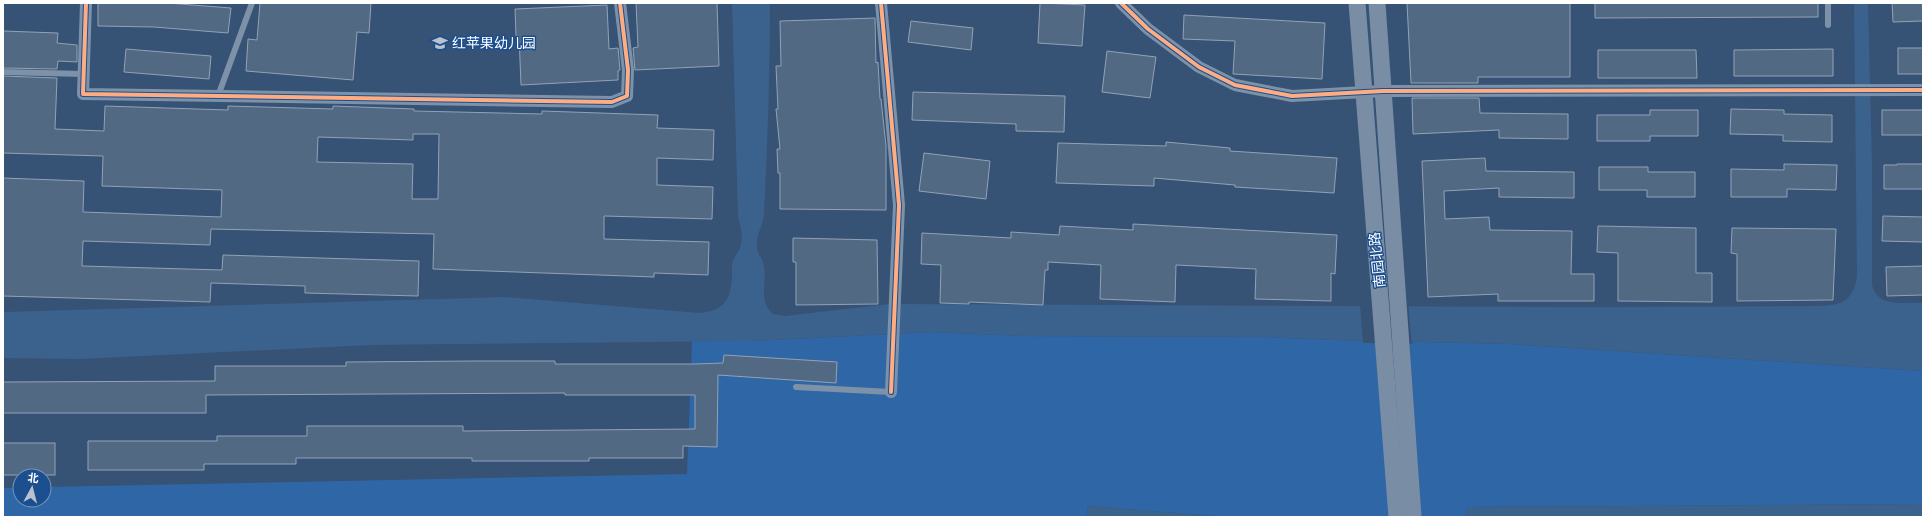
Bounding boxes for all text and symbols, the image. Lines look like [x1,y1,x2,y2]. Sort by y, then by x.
school or university icon: 红苹果幼儿园 [431,34,449,52]
place label: 红苹果幼儿园 [452,34,536,52]
street label: 南园北路 [1365,231,1389,289]
north arrow [12,468,52,508]
text: 北 [27,470,40,486]

